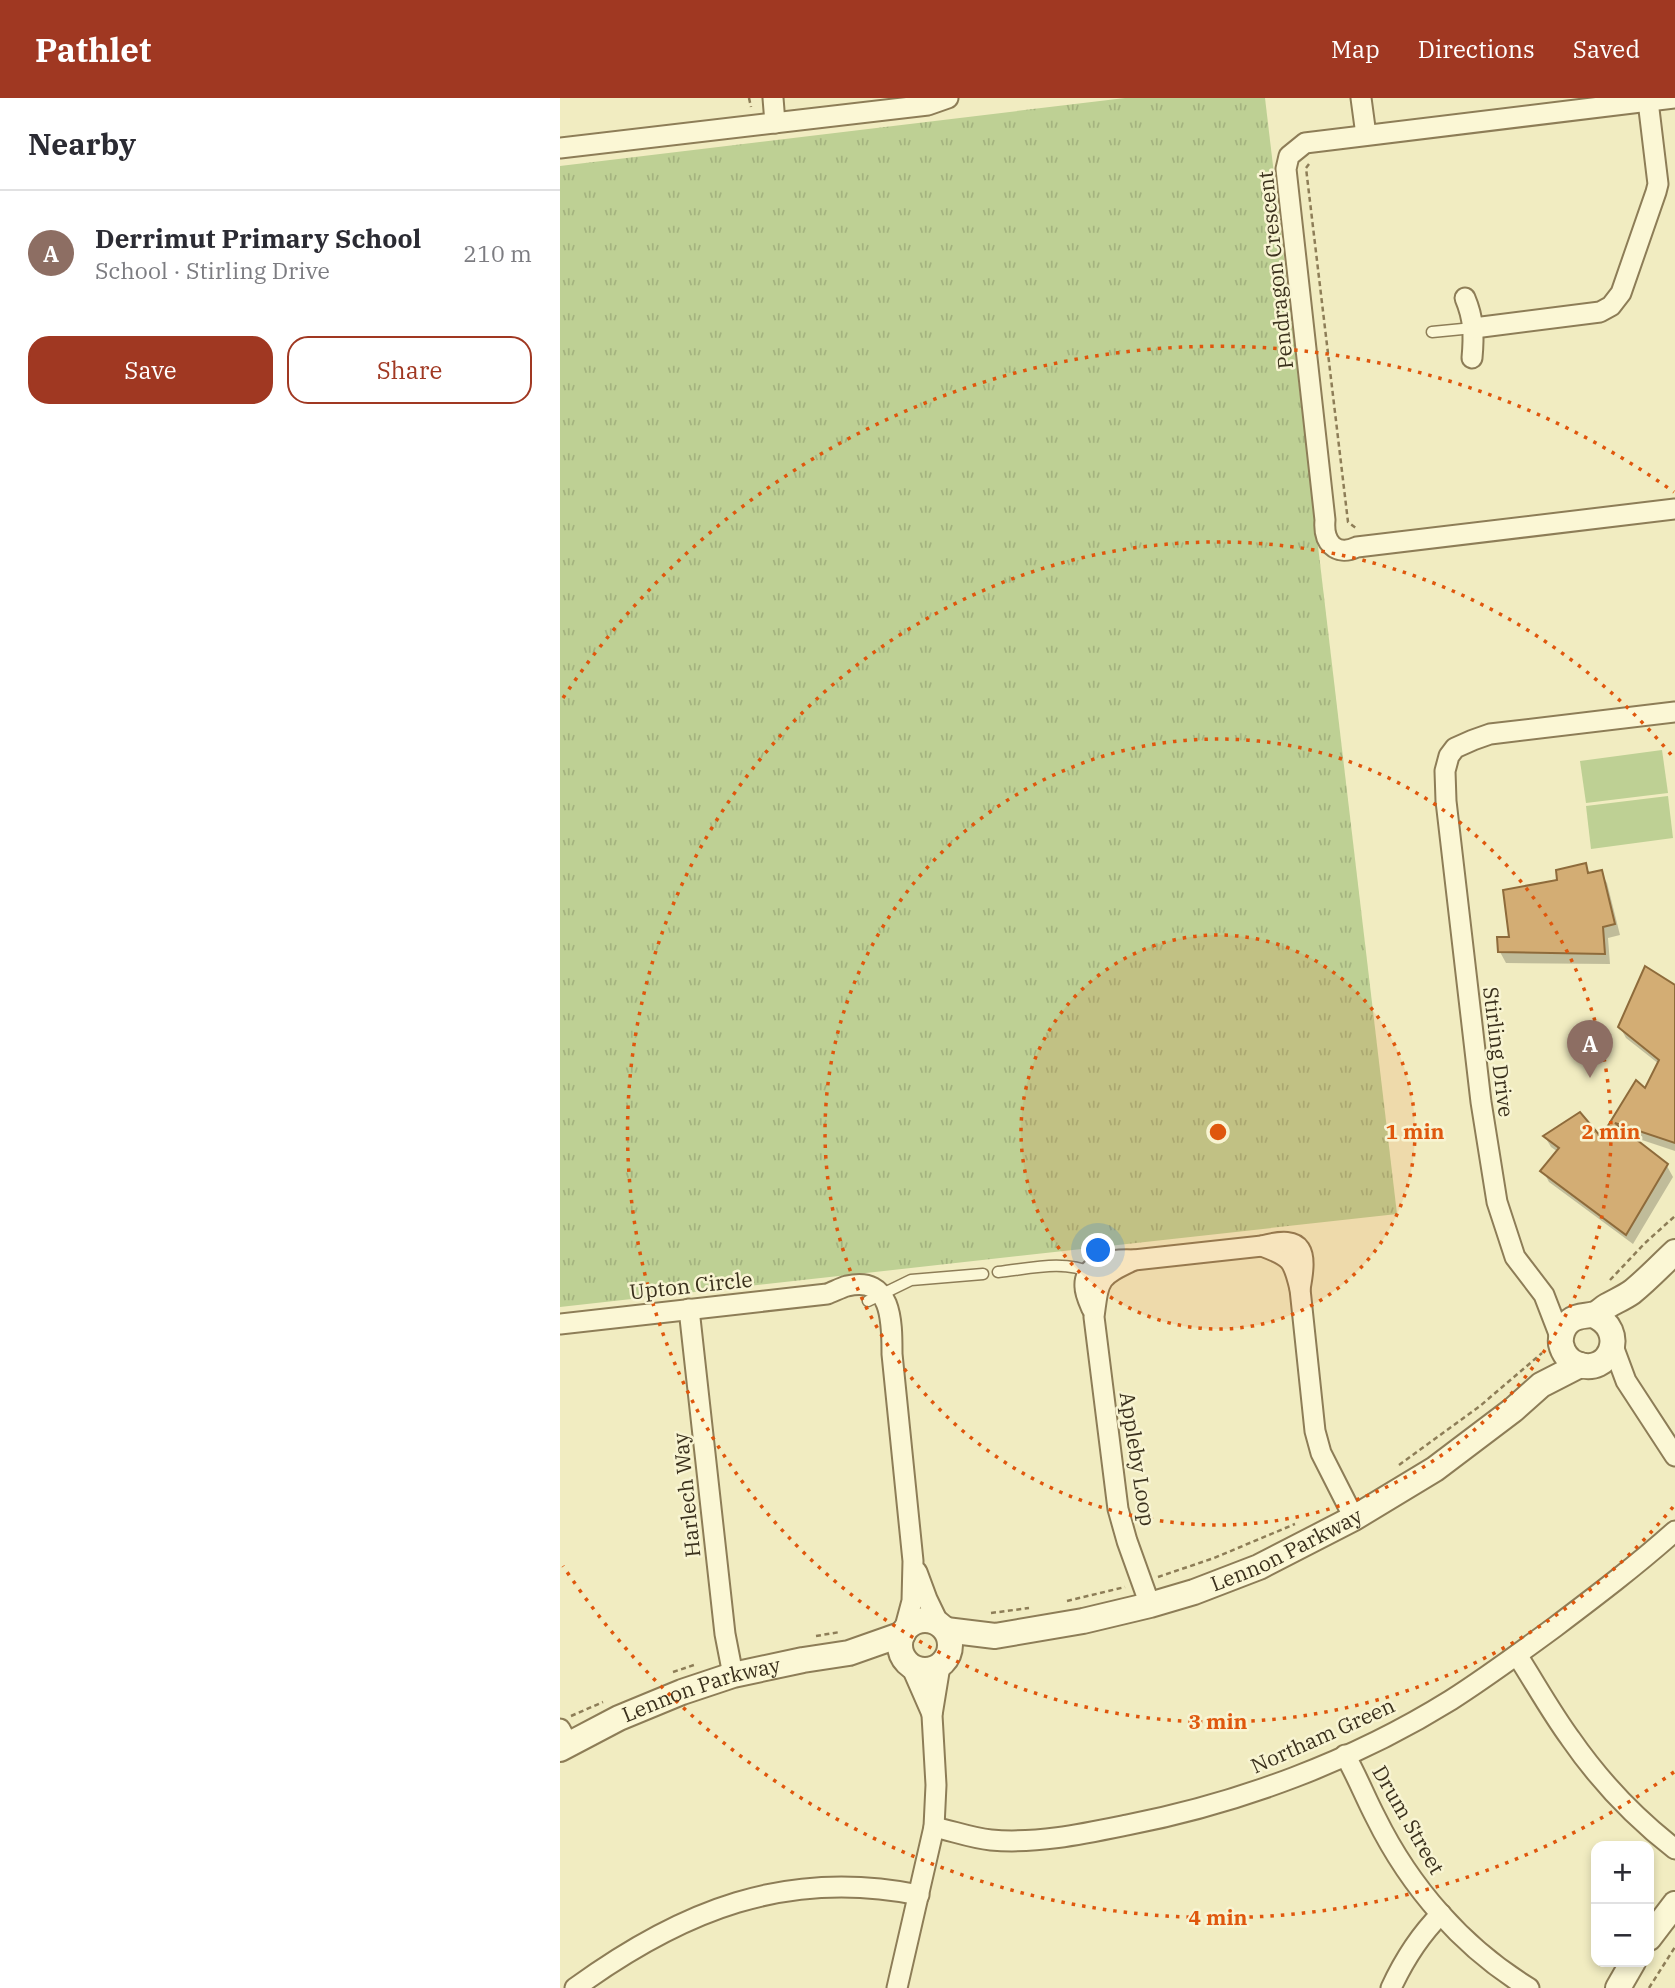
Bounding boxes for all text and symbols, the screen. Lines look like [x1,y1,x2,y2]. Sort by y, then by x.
text: Pathlet [35,28,151,71]
text: Map [1331,33,1380,65]
text: Directions [1418,33,1535,65]
text: Saved [1573,33,1640,65]
text: Nearby [28,124,136,163]
street label: Pendragon Crescent [1251,170,1299,371]
text: Derrimut Primary School [95,221,421,255]
text: A [43,238,59,268]
text: 210 m [463,238,532,268]
text: School · Stirling Drive [95,255,330,285]
button: Save [28,336,273,404]
button: Share [287,336,532,404]
street label: Stirling Drive [1477,985,1521,1119]
pin: A [1567,1020,1613,1078]
text: 1 min [1386,1117,1444,1145]
text: 2 min [1582,1117,1640,1145]
centre of rings [1206,1120,1230,1144]
your location [1081,1233,1115,1267]
street label: Upton Circle [628,1265,754,1305]
street label: Appleby Loop [1114,1390,1162,1528]
street label: Harlech Way [665,1431,706,1559]
street label: Lennon Parkway [1206,1501,1368,1597]
street label: Lennon Parkway [618,1650,783,1728]
street label: Northam Green [1246,1691,1399,1779]
text: 3 min [1189,1707,1247,1735]
street label: Drum Street [1366,1760,1451,1879]
map controls [1591,1841,1654,1967]
button: + [1591,1841,1654,1904]
text: 4 min [1189,1903,1247,1931]
button: − [1591,1904,1654,1967]

